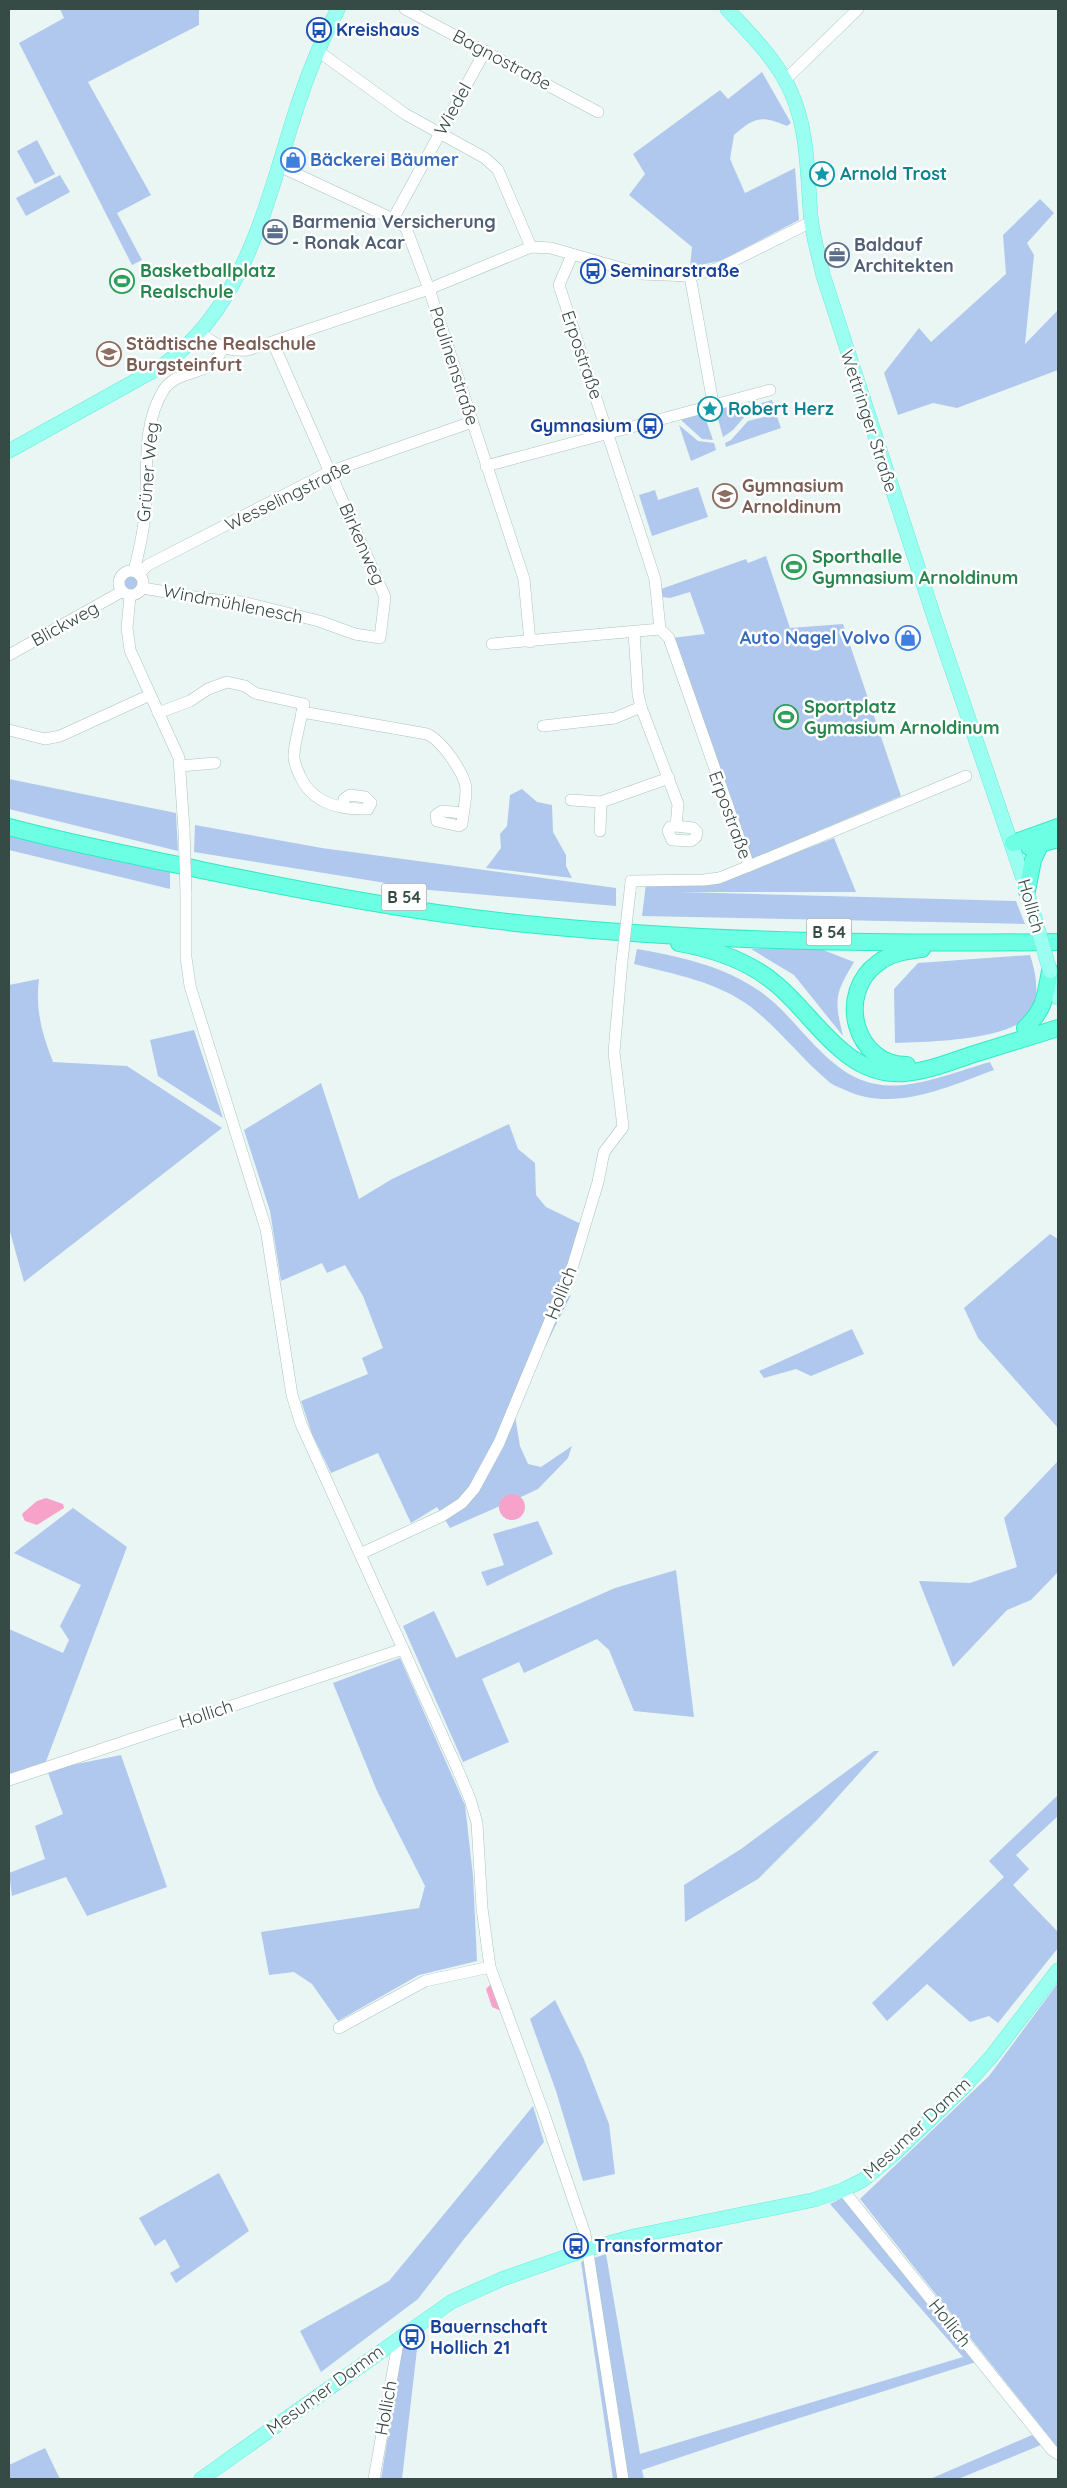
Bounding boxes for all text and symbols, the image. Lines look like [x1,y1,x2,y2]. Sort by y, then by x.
bus stop icon: Kreishaus [306,17,332,43]
place label: Kreishaus [336,18,420,41]
street label: Bagnostraße [449,24,555,95]
street label: Wiedel [429,78,476,139]
shop icon: Bäckerei Bäumer [280,147,306,173]
place label: Bäckerei Bäumer [310,148,459,171]
place icon: Arnold Trost [809,161,835,187]
place label: Arnold Trost [840,162,947,185]
place label: Barmenia Versicherung - Ronak Acar [292,210,496,254]
office icon: Barmenia Versicherung - Ronak Acar [262,219,288,245]
place label: Baldauf Architekten [854,233,954,277]
office icon: Baldauf Architekten [824,242,850,268]
bus stop icon: Seminarstraße [580,258,606,284]
place label: Basketballplatz Realschule [140,259,276,303]
place label: Seminarstraße [610,259,740,282]
sports icon: Basketballplatz Realschule [109,268,135,294]
street label: Paulinenstraße [424,303,485,428]
street label: Erpostraße [557,308,608,402]
place label: Städtische Realschule Burgsteinfurt [126,332,316,376]
school or university icon: Städtische Realschule Burgsteinfurt [96,341,122,367]
street label: Wettringer Straße [836,347,903,495]
place icon: Robert Herz [697,396,723,422]
place label: Robert Herz [728,397,834,420]
bus stop icon: Gymnasium [637,413,663,439]
place label: Gymnasium [530,414,632,437]
street label: Grüner Weg [132,421,163,523]
street label: Wesselingstraße [221,455,354,536]
place label: Gymnasium Arnoldinum [742,474,844,518]
school or university icon: Gymnasium Arnoldinum [712,483,738,509]
street label: Birkenweg [334,499,391,588]
place label: Sporthalle Gymnasium Arnoldinum [812,545,1018,589]
sports icon: Sporthalle Gymnasium Arnoldinum [781,554,807,580]
street label: Windmühlenesch [161,579,305,628]
street label: Blickweg [27,596,102,651]
shop icon: Auto Nagel Volvo [895,625,921,651]
place label: Auto Nagel Volvo [740,626,890,649]
place label: Sportplatz Gymasium Arnoldinum [804,695,1000,739]
sports icon: Sportplatz Gymasium Arnoldinum [773,704,799,730]
street label: Erpostraße [704,768,757,862]
street label: Hollich [1013,876,1050,936]
road number: B 54 [382,884,426,910]
road number: B 54 [806,919,852,946]
street label: Hollich [539,1263,582,1323]
street label: Hollich [176,1694,236,1733]
street label: Mesumer Damm [858,2072,975,2183]
bus stop icon: Transformator [563,2233,589,2259]
place label: Transformator [594,2234,723,2257]
street label: Hollich [924,2294,977,2351]
place label: Bauernschaft Hollich 21 [430,2315,548,2359]
bus stop icon: Bauernschaft Hollich 21 [399,2324,425,2350]
street label: Mesumer Damm [262,2339,388,2440]
street label: Hollich [369,2379,402,2437]

